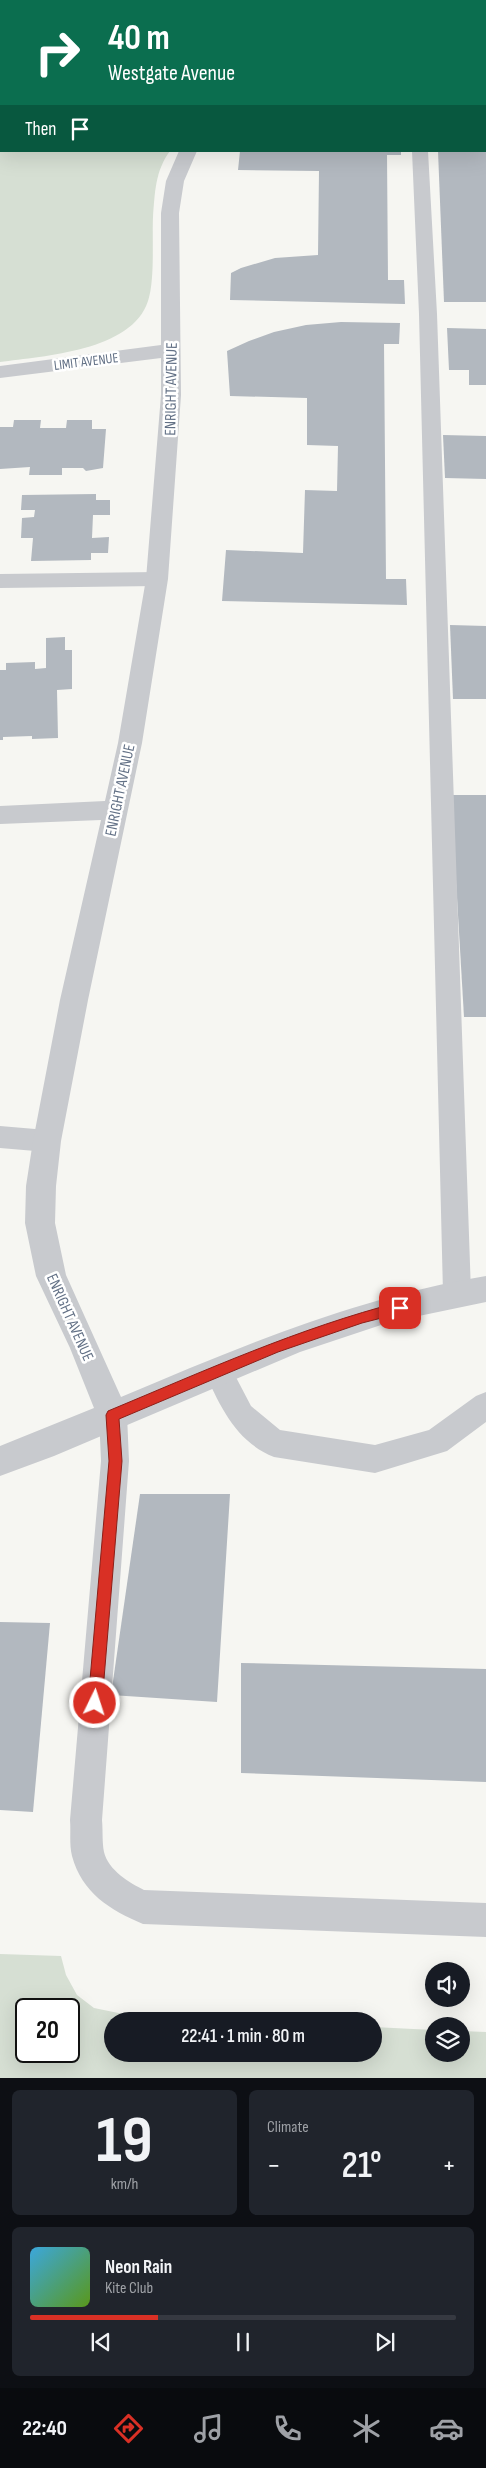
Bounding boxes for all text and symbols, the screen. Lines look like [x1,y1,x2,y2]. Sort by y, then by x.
text: 40 m [108,17,170,60]
icon: right [25,20,90,85]
text: Westgate Avenue [108,60,235,87]
icon: arrive [66,115,94,143]
text: Then [25,118,56,141]
street label: ENRIGHT AVENUE [161,342,182,436]
street label: LIMIT AVENUE [53,349,119,374]
street label: ENRIGHT AVENUE [101,743,139,838]
street label: ENRIGHT AVENUE [42,1271,97,1364]
pin [379,1287,421,1329]
icon: arrive [386,1294,414,1322]
position arrow [68,1676,120,1728]
map controls [425,1962,470,2062]
button: sound [425,1962,470,2007]
speed limit sign: 20 [15,1998,80,2063]
button: layers [425,2017,470,2062]
text: 22:41 · 1 min · 80 m [181,2025,305,2048]
text: 19 [96,2103,153,2181]
text: Climate [267,2118,309,2137]
text: 21° [341,2143,382,2188]
text: − [267,2149,281,2182]
text: + [442,2149,456,2182]
text: km/h [111,2175,138,2194]
text: Neon Rain [105,2256,172,2279]
text: Kite Club [105,2279,153,2298]
icon: previous [87,2328,115,2356]
icon: pause [229,2328,257,2356]
icon: next [371,2328,399,2356]
icon: directions [111,2411,146,2446]
icon: music [191,2411,226,2446]
icon: phone [270,2411,305,2446]
icon: climate [349,2411,384,2446]
icon: car [429,2411,464,2446]
text: 22:40 [22,2415,67,2442]

